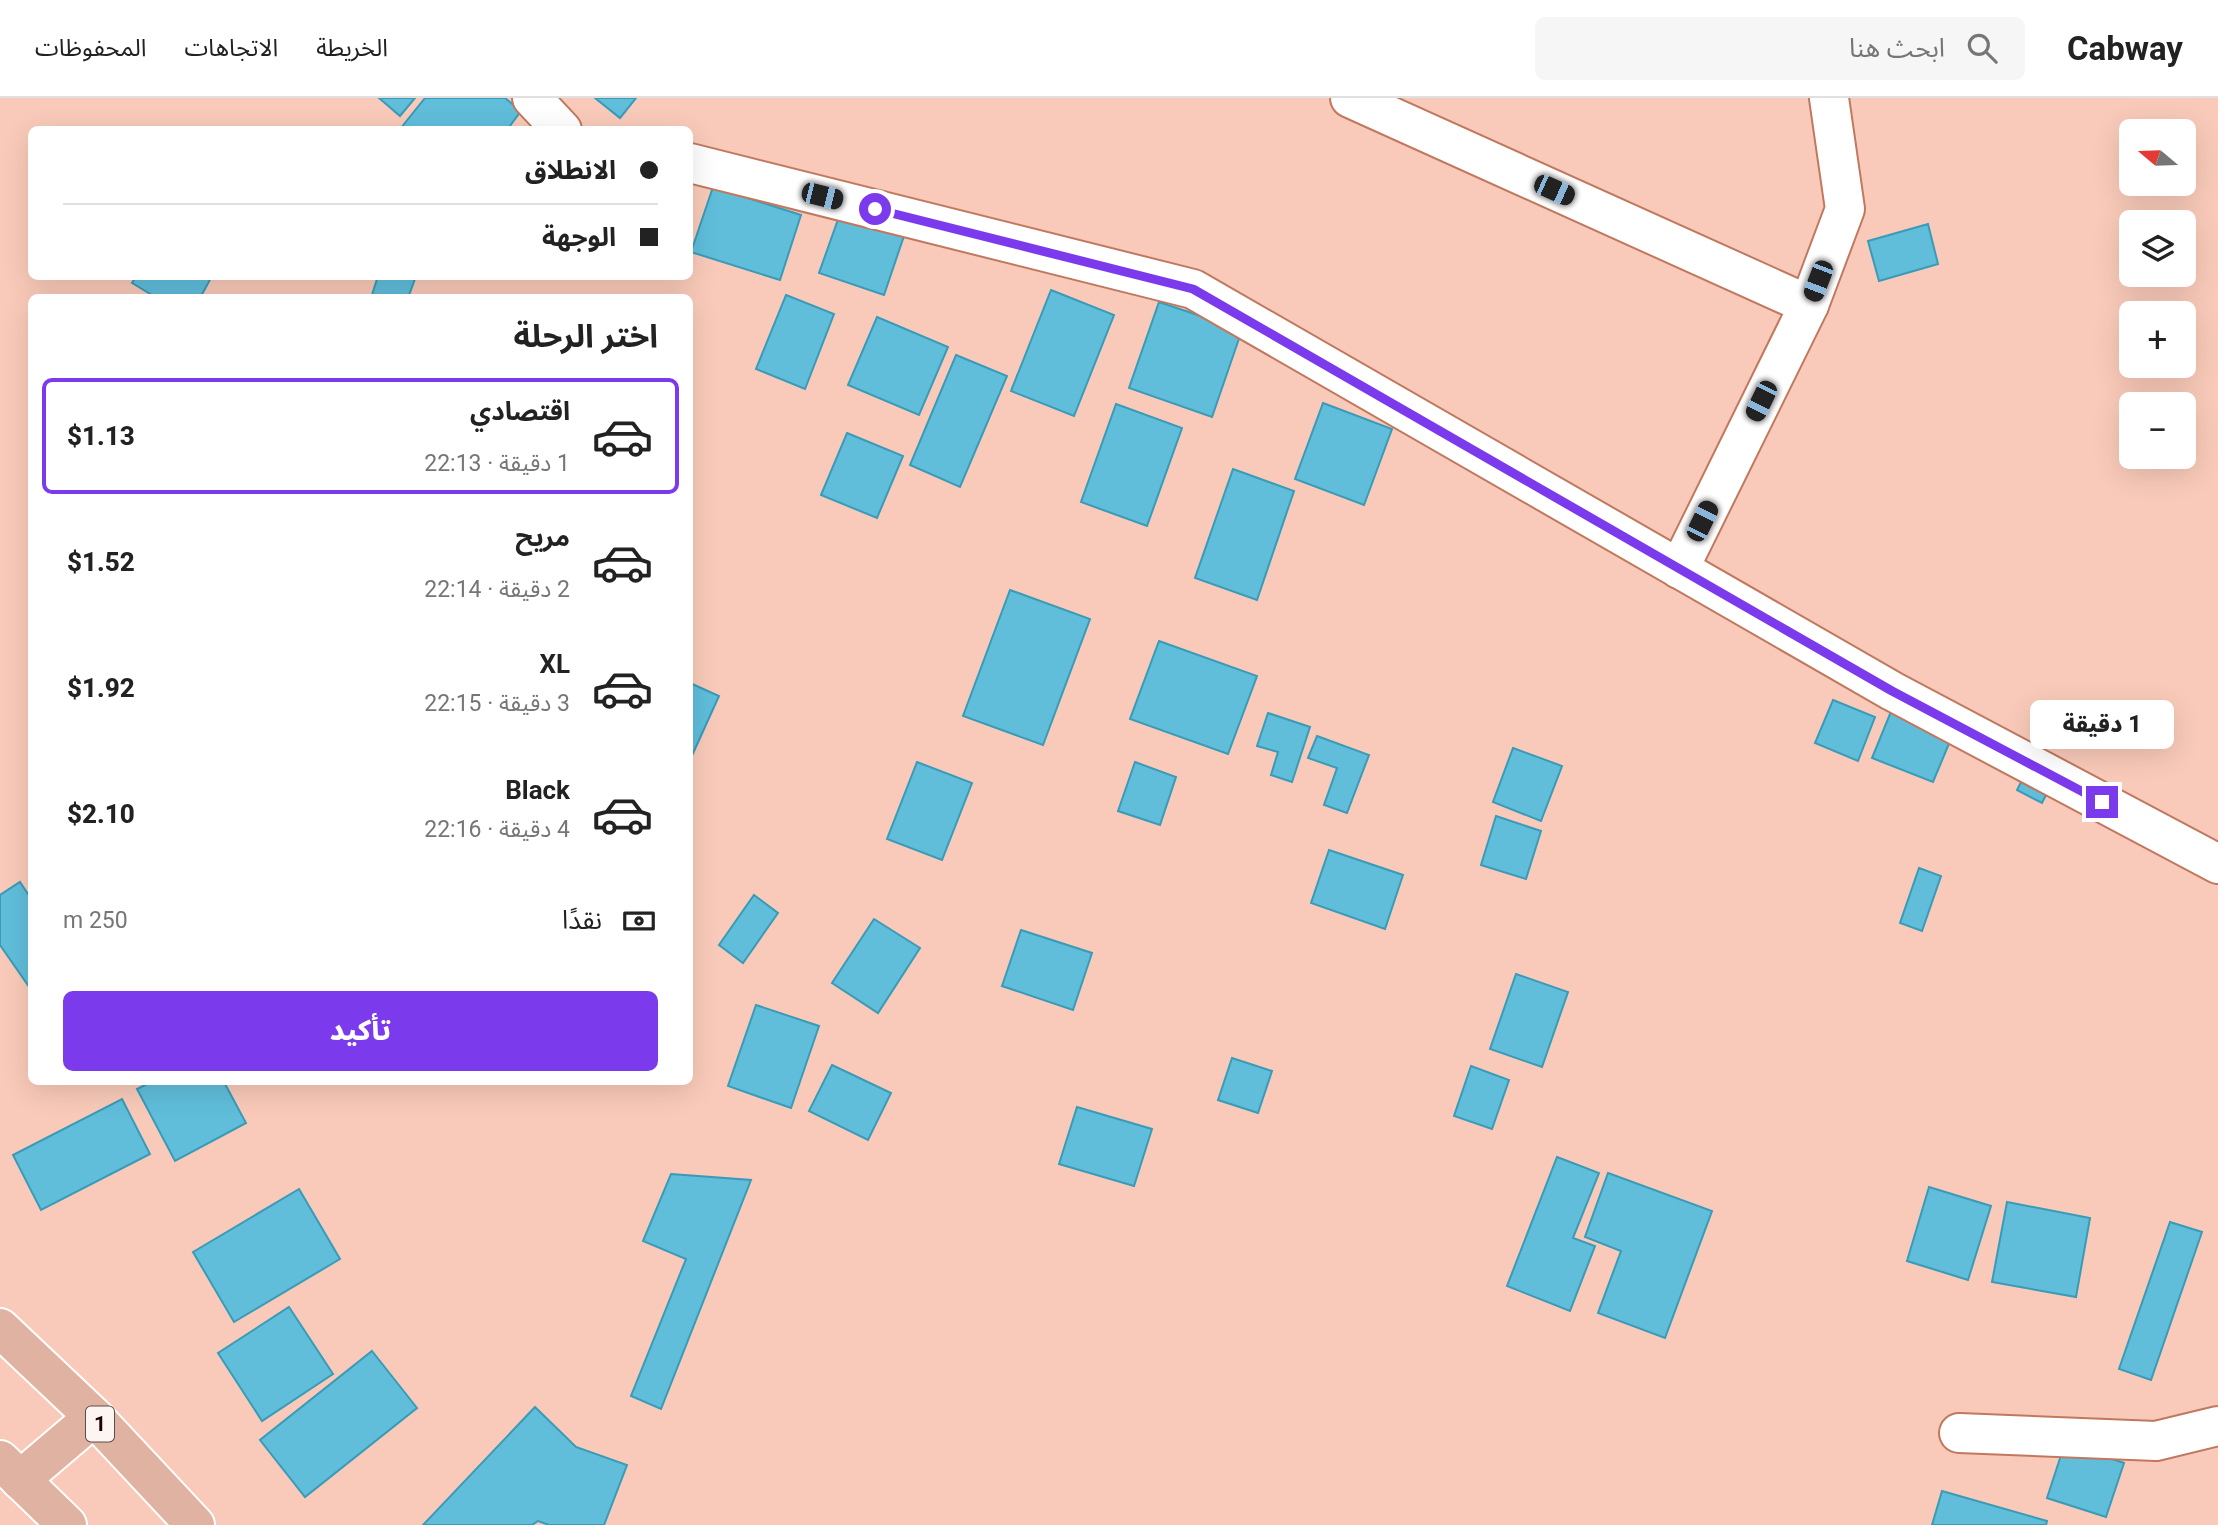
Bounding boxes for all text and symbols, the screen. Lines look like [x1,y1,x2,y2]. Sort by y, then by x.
search box [1535,17,2025,80]
icon: search [1963,29,2001,67]
text: Cabway [2067,29,2183,68]
text: ابحث هنا [1849,33,1945,63]
text: المحفوظات [35,34,146,62]
text: الاتجاهات [184,34,278,62]
text: الخريطة [316,34,388,62]
north arrow [2119,119,2196,196]
map controls [2119,119,2196,469]
text: الانطلاق [525,155,616,185]
car [1531,172,1578,208]
car [800,181,845,211]
route start [859,193,891,225]
button: layers [2119,210,2196,287]
text: الوجهة [542,222,616,252]
car [1801,258,1836,304]
button: + [2119,301,2196,378]
text: اختر الرحلة [513,317,658,355]
car [1743,378,1780,424]
button: − [2119,392,2196,469]
text: اقتصادي [470,396,570,426]
icon: car [591,405,654,468]
text: $1.13 [67,421,135,451]
text: 1 دقيقة · 22:13 [424,450,570,477]
car [1684,498,1721,544]
text: مريح [515,522,570,552]
icon: car [591,531,654,594]
text: $1.52 [67,547,135,577]
text: 2 دقيقة · 22:14 [424,576,570,603]
text: XL [539,649,570,679]
icon: car [591,657,654,720]
text: $1.92 [67,673,135,703]
text: 3 دقيقة · 22:15 [424,690,570,717]
callout: 1 دقيقة [2030,700,2174,750]
text: 1 دقيقة [2062,711,2142,738]
text: Black [505,775,570,805]
icon: car [591,783,654,846]
route end [2086,786,2118,818]
text: $2.10 [67,799,135,829]
text: 4 دقيقة · 22:16 [424,816,570,843]
icon: cash [620,902,658,940]
text: نقدًا [562,905,602,935]
text: 250 m [63,907,128,934]
button: تأكيد [63,991,658,1071]
road number: 1 [86,1406,114,1442]

